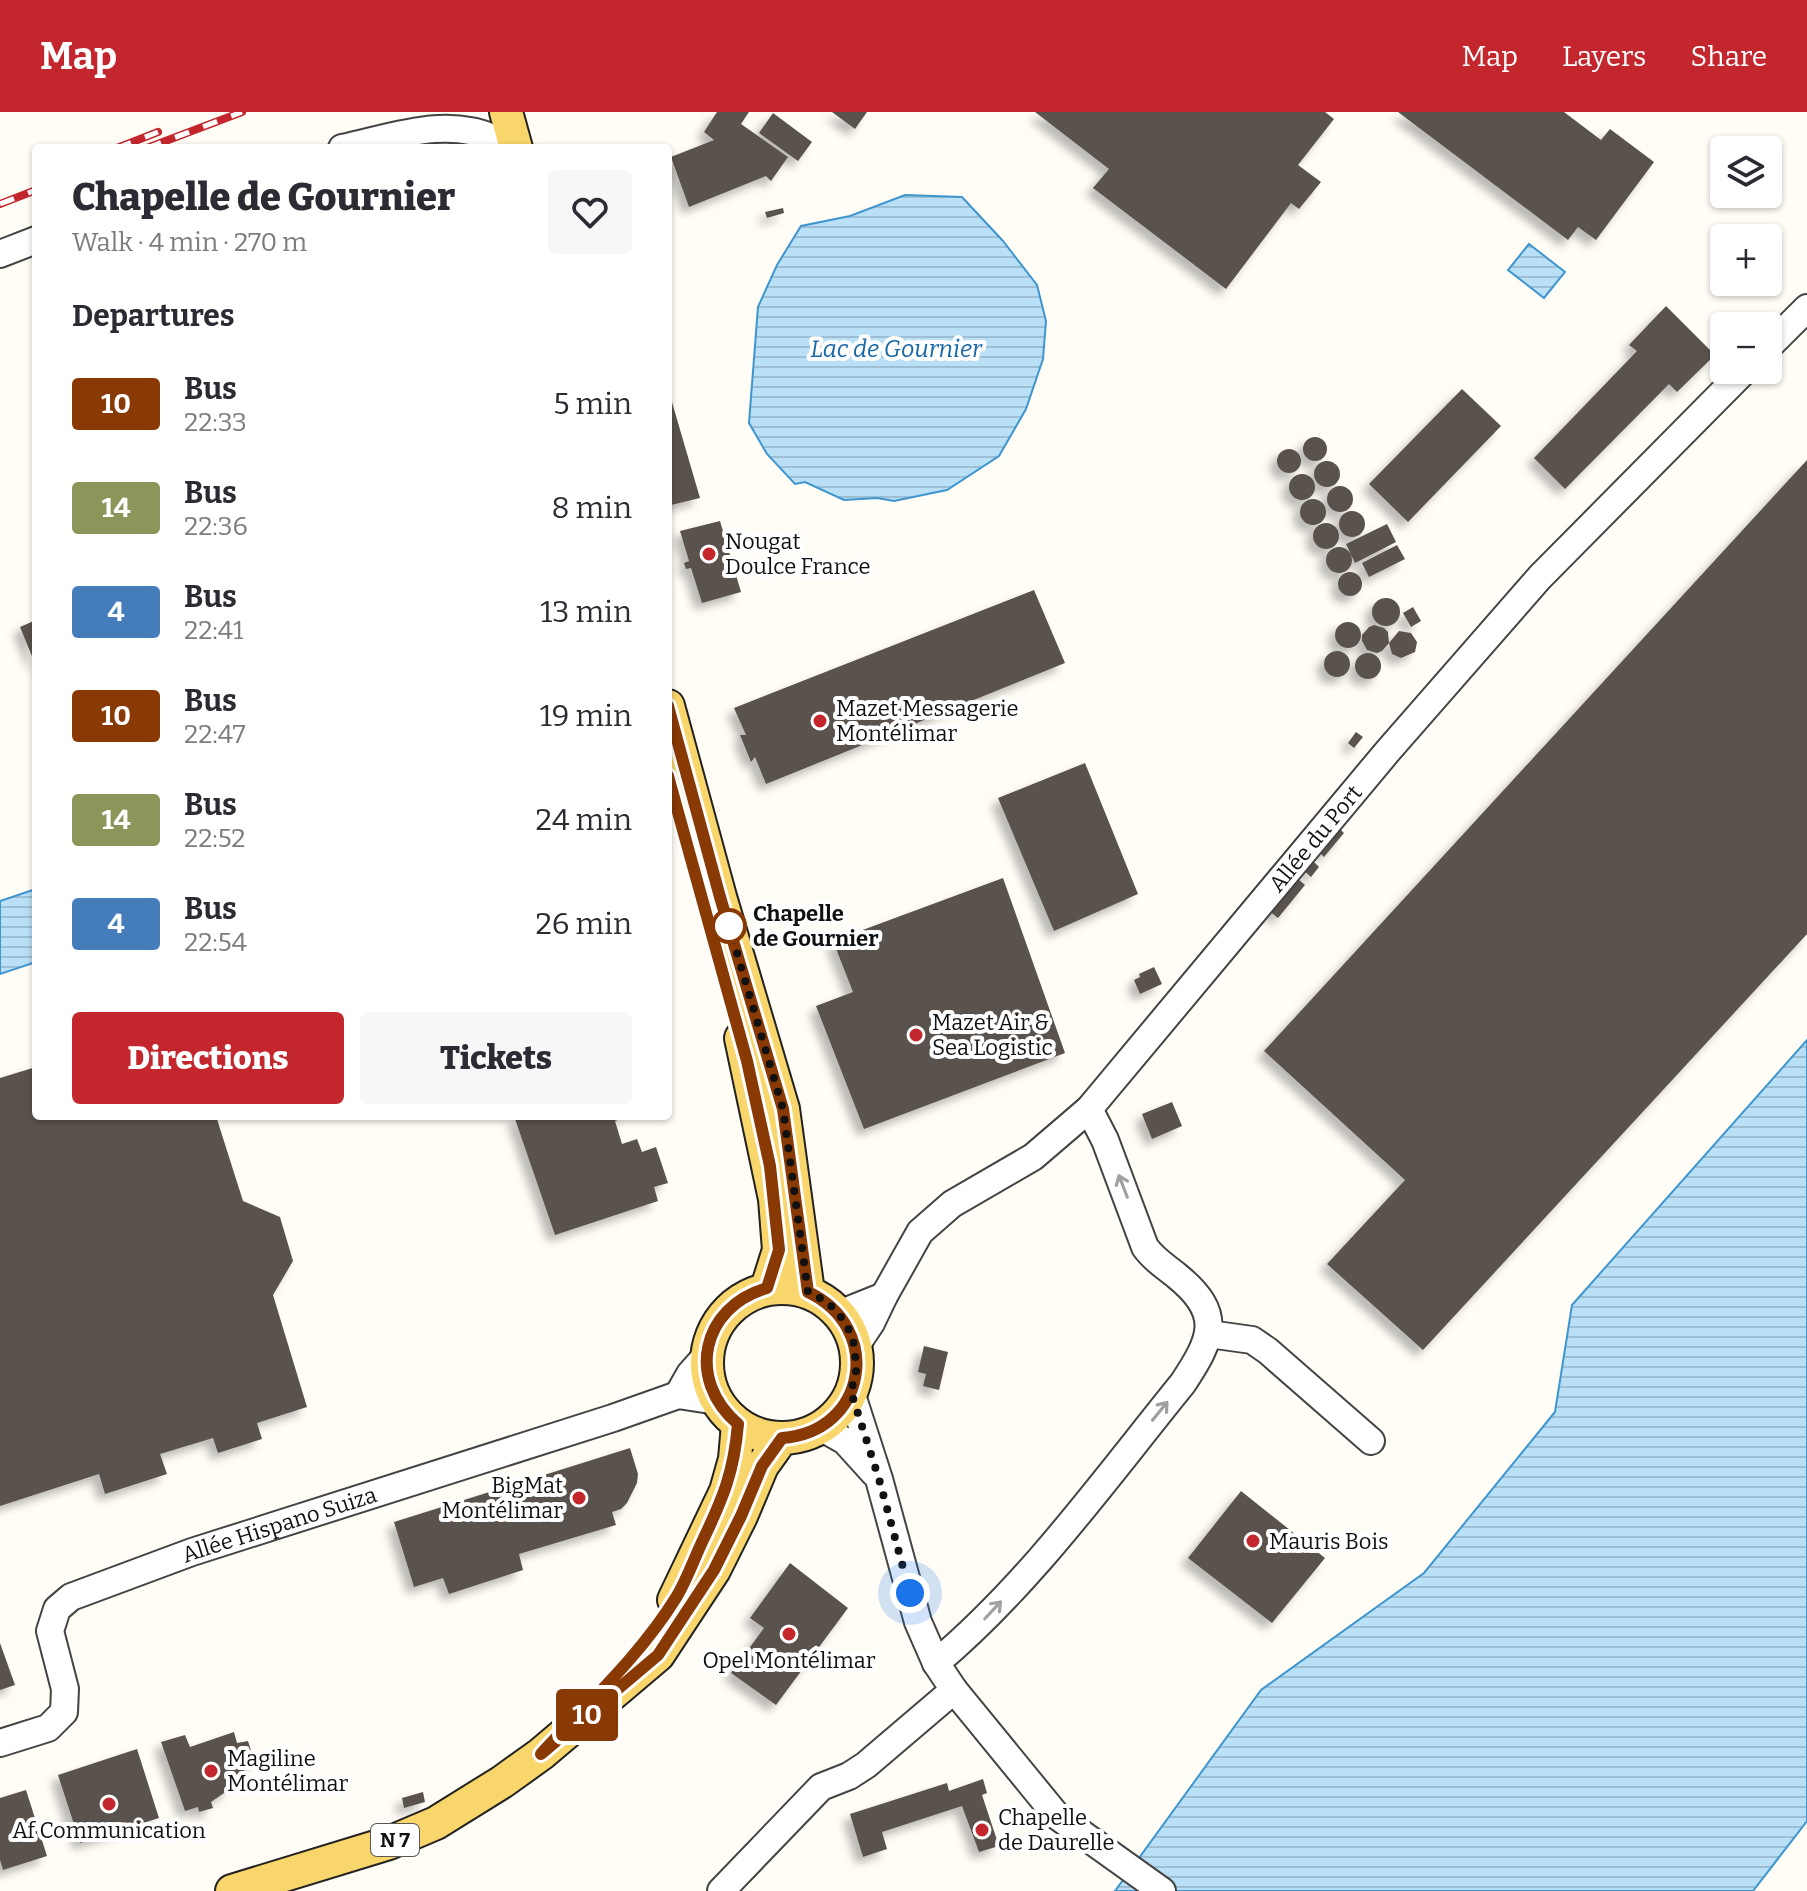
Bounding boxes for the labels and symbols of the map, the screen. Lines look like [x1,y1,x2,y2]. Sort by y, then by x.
water label: Lac de Gournier [810,335,983,363]
place label: Nougat Doulce France [725,528,871,580]
marker: Nougat Doulce France [700,545,718,563]
place label: Mazet Messagerie Montélimar [836,695,1019,747]
marker: Mazet Messagerie Montélimar [811,712,829,730]
street label: Allée du Port [1263,779,1367,897]
place label: Chapelle de Gournier [753,900,879,952]
marker: Chapelle de Gournier [712,909,746,943]
place label: Mazet Air & Sea Logistic [932,1009,1053,1061]
marker: Mazet Air & Sea Logistic [907,1026,925,1044]
one-way arrow [1115,1175,1129,1199]
one-way arrow [1152,1401,1169,1422]
place label: BigMat Montélimar [442,1472,563,1524]
street label: Allée Hispano Suiza [178,1481,380,1568]
marker: BigMat Montélimar [570,1489,588,1507]
place label: Mauris Bois [1269,1528,1388,1555]
marker: Mauris Bois [1244,1532,1262,1550]
your location [890,1573,930,1613]
one-way arrow [984,1600,1003,1620]
marker: Opel Montélimar [780,1625,798,1643]
place label: Opel Montélimar [702,1647,876,1674]
line badge: 10 [551,1689,623,1741]
place label: Magiline Montélimar [227,1745,348,1797]
marker: Magiline Montélimar [202,1762,220,1780]
marker: Af Communication [100,1795,118,1813]
place label: Chapelle de Daurelle [998,1804,1114,1856]
place label: Af Communication [12,1817,206,1844]
marker: Chapelle de Daurelle [973,1821,991,1839]
road number: N 7 [371,1824,419,1856]

